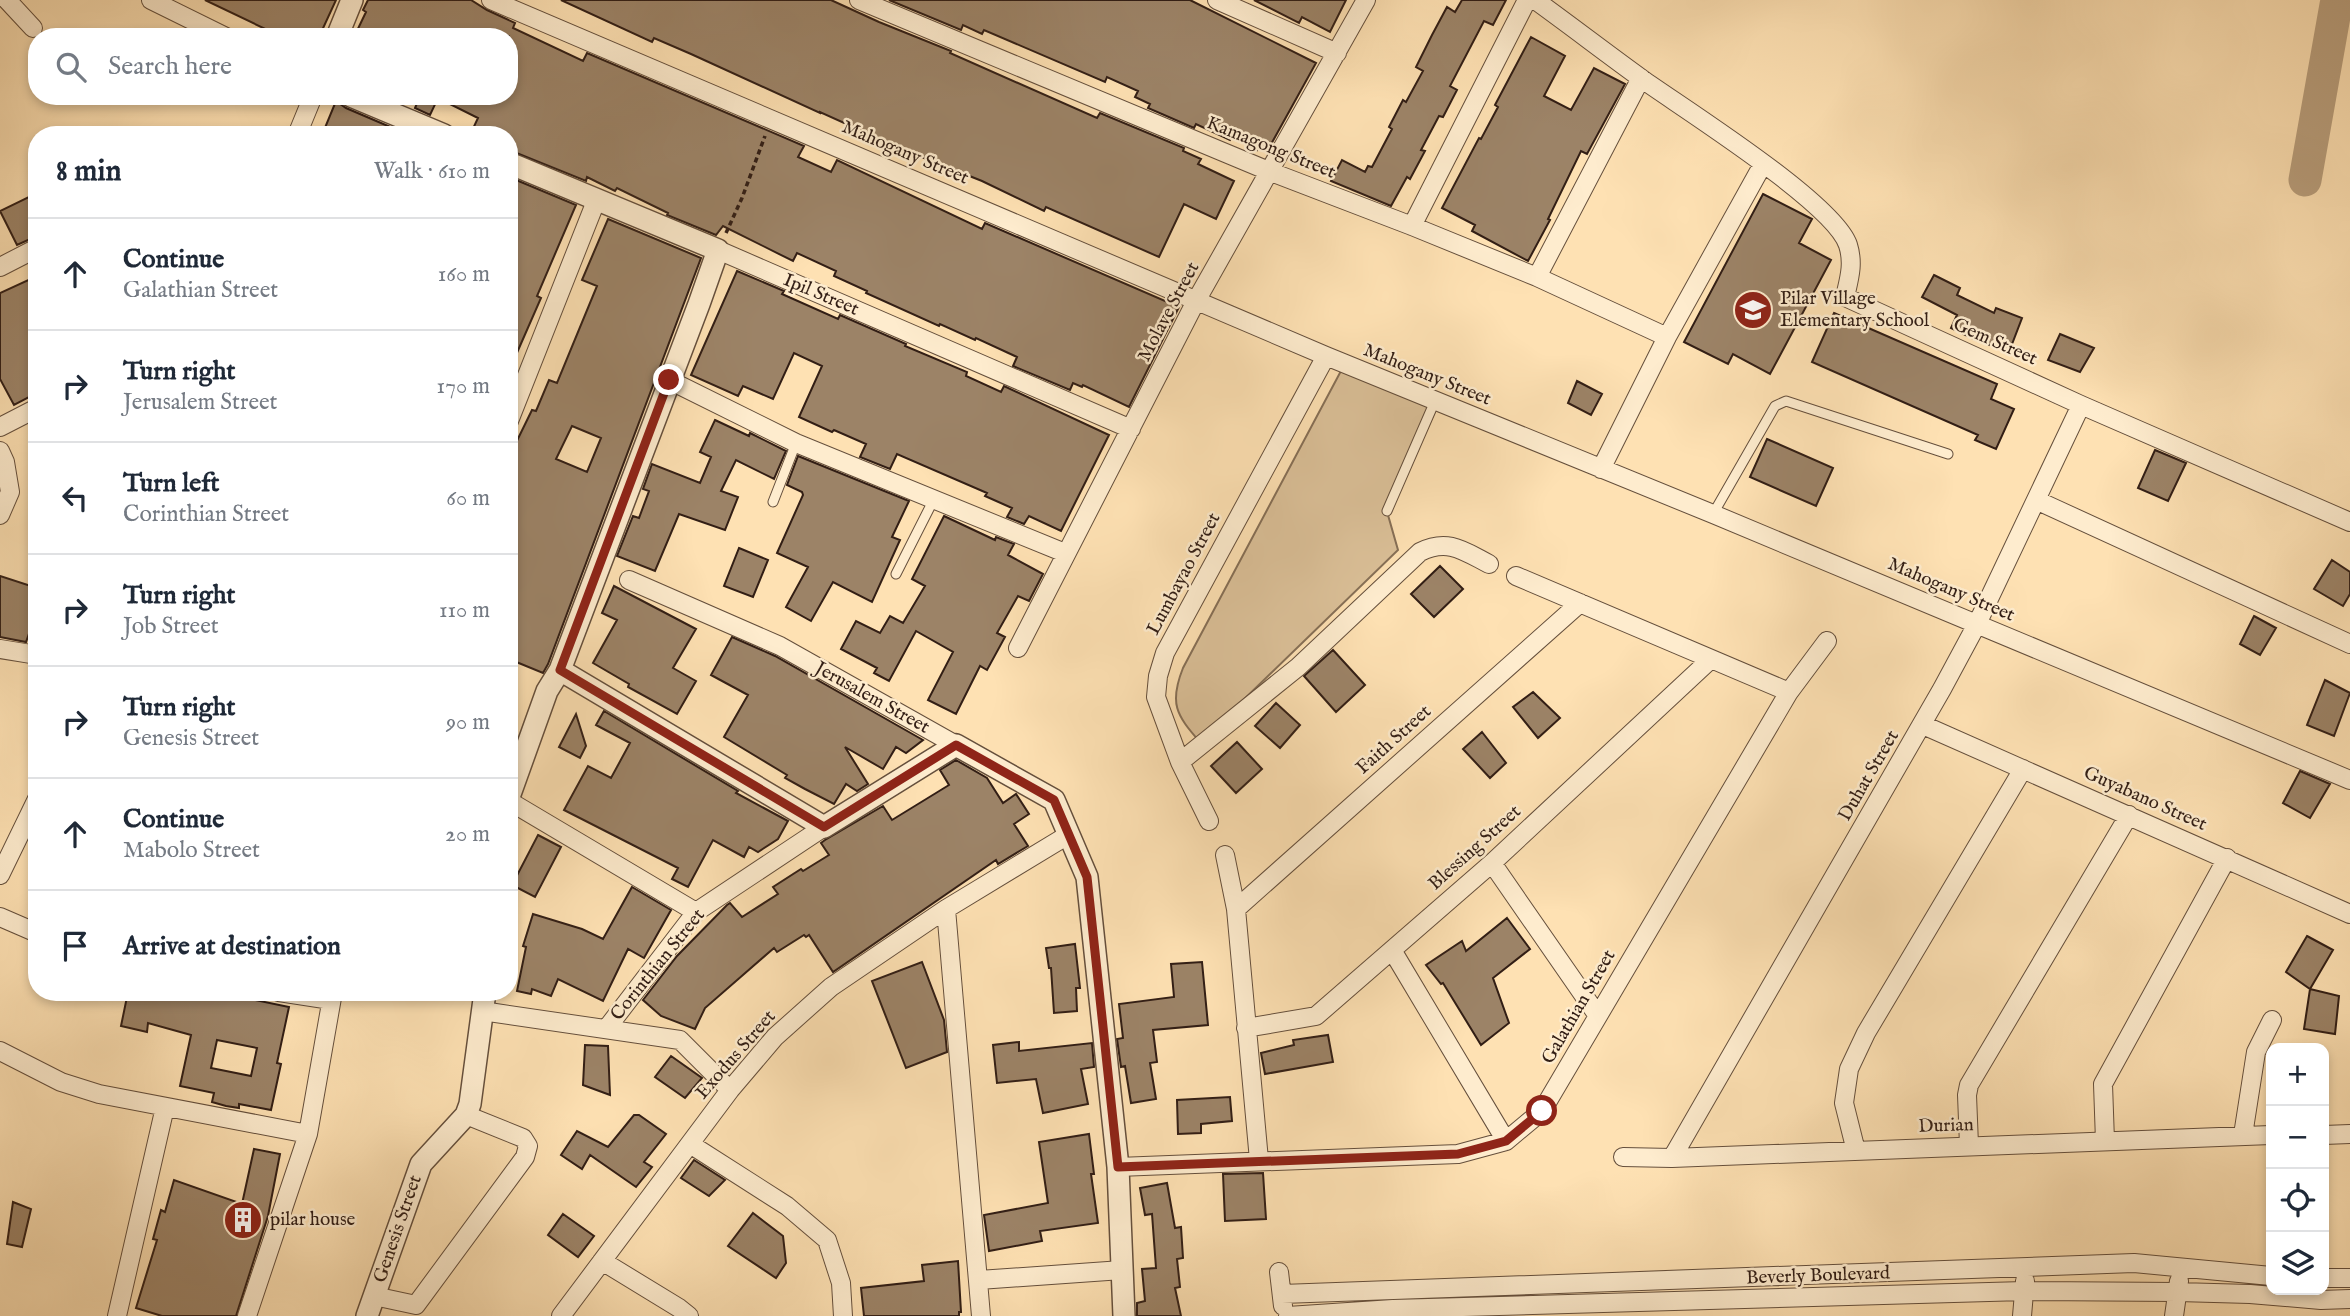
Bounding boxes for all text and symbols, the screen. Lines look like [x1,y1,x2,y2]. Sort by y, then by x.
search box [28,28,518,105]
icon: search [52,48,90,86]
text: Search here [108,50,232,83]
street label: Kamagong Street [1203,111,1339,185]
street label: Mahogany Street [838,115,973,191]
text: 8 min [56,153,122,191]
text: Walk · 610 m [374,157,490,186]
text: Continue [123,243,224,276]
icon: ahead [56,255,94,293]
street label: Molave Street [1133,258,1206,366]
text: 160 m [438,260,490,289]
street label: Ipil Street [780,268,863,322]
text: Galathian Street [123,276,278,305]
place label: Pilar Village Elementary School [1780,287,1930,333]
school or university icon: Pilar Village Elementary School [1732,289,1774,331]
street label: Gem Street [1949,313,2041,371]
street label: Mahogany Street [1360,338,1495,412]
text: Turn right [123,355,236,388]
route end [653,364,684,395]
icon: right [56,367,94,405]
text: 170 m [437,372,490,401]
text: Jerusalem Street [123,388,277,417]
text: Turn left [123,467,220,500]
icon: left [56,479,94,517]
text: 60 m [446,484,490,513]
text: Corinthian Street [123,500,289,529]
street label: Lumbayao Street [1142,508,1227,639]
street label: Mahogany Street [1884,552,2019,628]
text: Turn right [123,579,236,612]
icon: right [56,591,94,629]
text: 110 m [439,596,490,625]
text: Job Street [123,612,219,641]
street label: Jerusalem Street [809,656,934,740]
text: Turn right [123,691,236,724]
street label: Faith Street [1351,700,1437,780]
icon: right [56,703,94,741]
text: 90 m [446,708,490,737]
text: Genesis Street [123,724,259,753]
street label: Duhat Street [1833,726,1905,826]
street label: Guyabano Street [2080,761,2211,837]
street label: Blessing Street [1424,800,1527,896]
text: Continue [123,803,224,836]
icon: ahead [56,815,94,853]
text: 20 m [445,820,490,849]
text: Mabolo Street [123,836,260,865]
street label: Corinthian Street [605,904,711,1026]
icon: arrive [56,927,94,965]
text: Arrive at destination [123,930,341,963]
street label: Galathian Street [1537,945,1622,1068]
street label: Exodus Street [691,1005,782,1105]
map controls [2266,1043,2329,1295]
button: + [2266,1043,2329,1106]
route start [1526,1095,1557,1126]
button: − [2266,1106,2329,1169]
street label: Durian [1918,1113,1974,1139]
button: locate [2266,1169,2329,1232]
street label: Genesis Street [368,1171,428,1286]
building icon: pilar house [222,1199,264,1241]
place label: pilar house [270,1208,356,1232]
button: layers [2266,1232,2329,1295]
street label: Beverly Boulevard [1746,1261,1891,1291]

